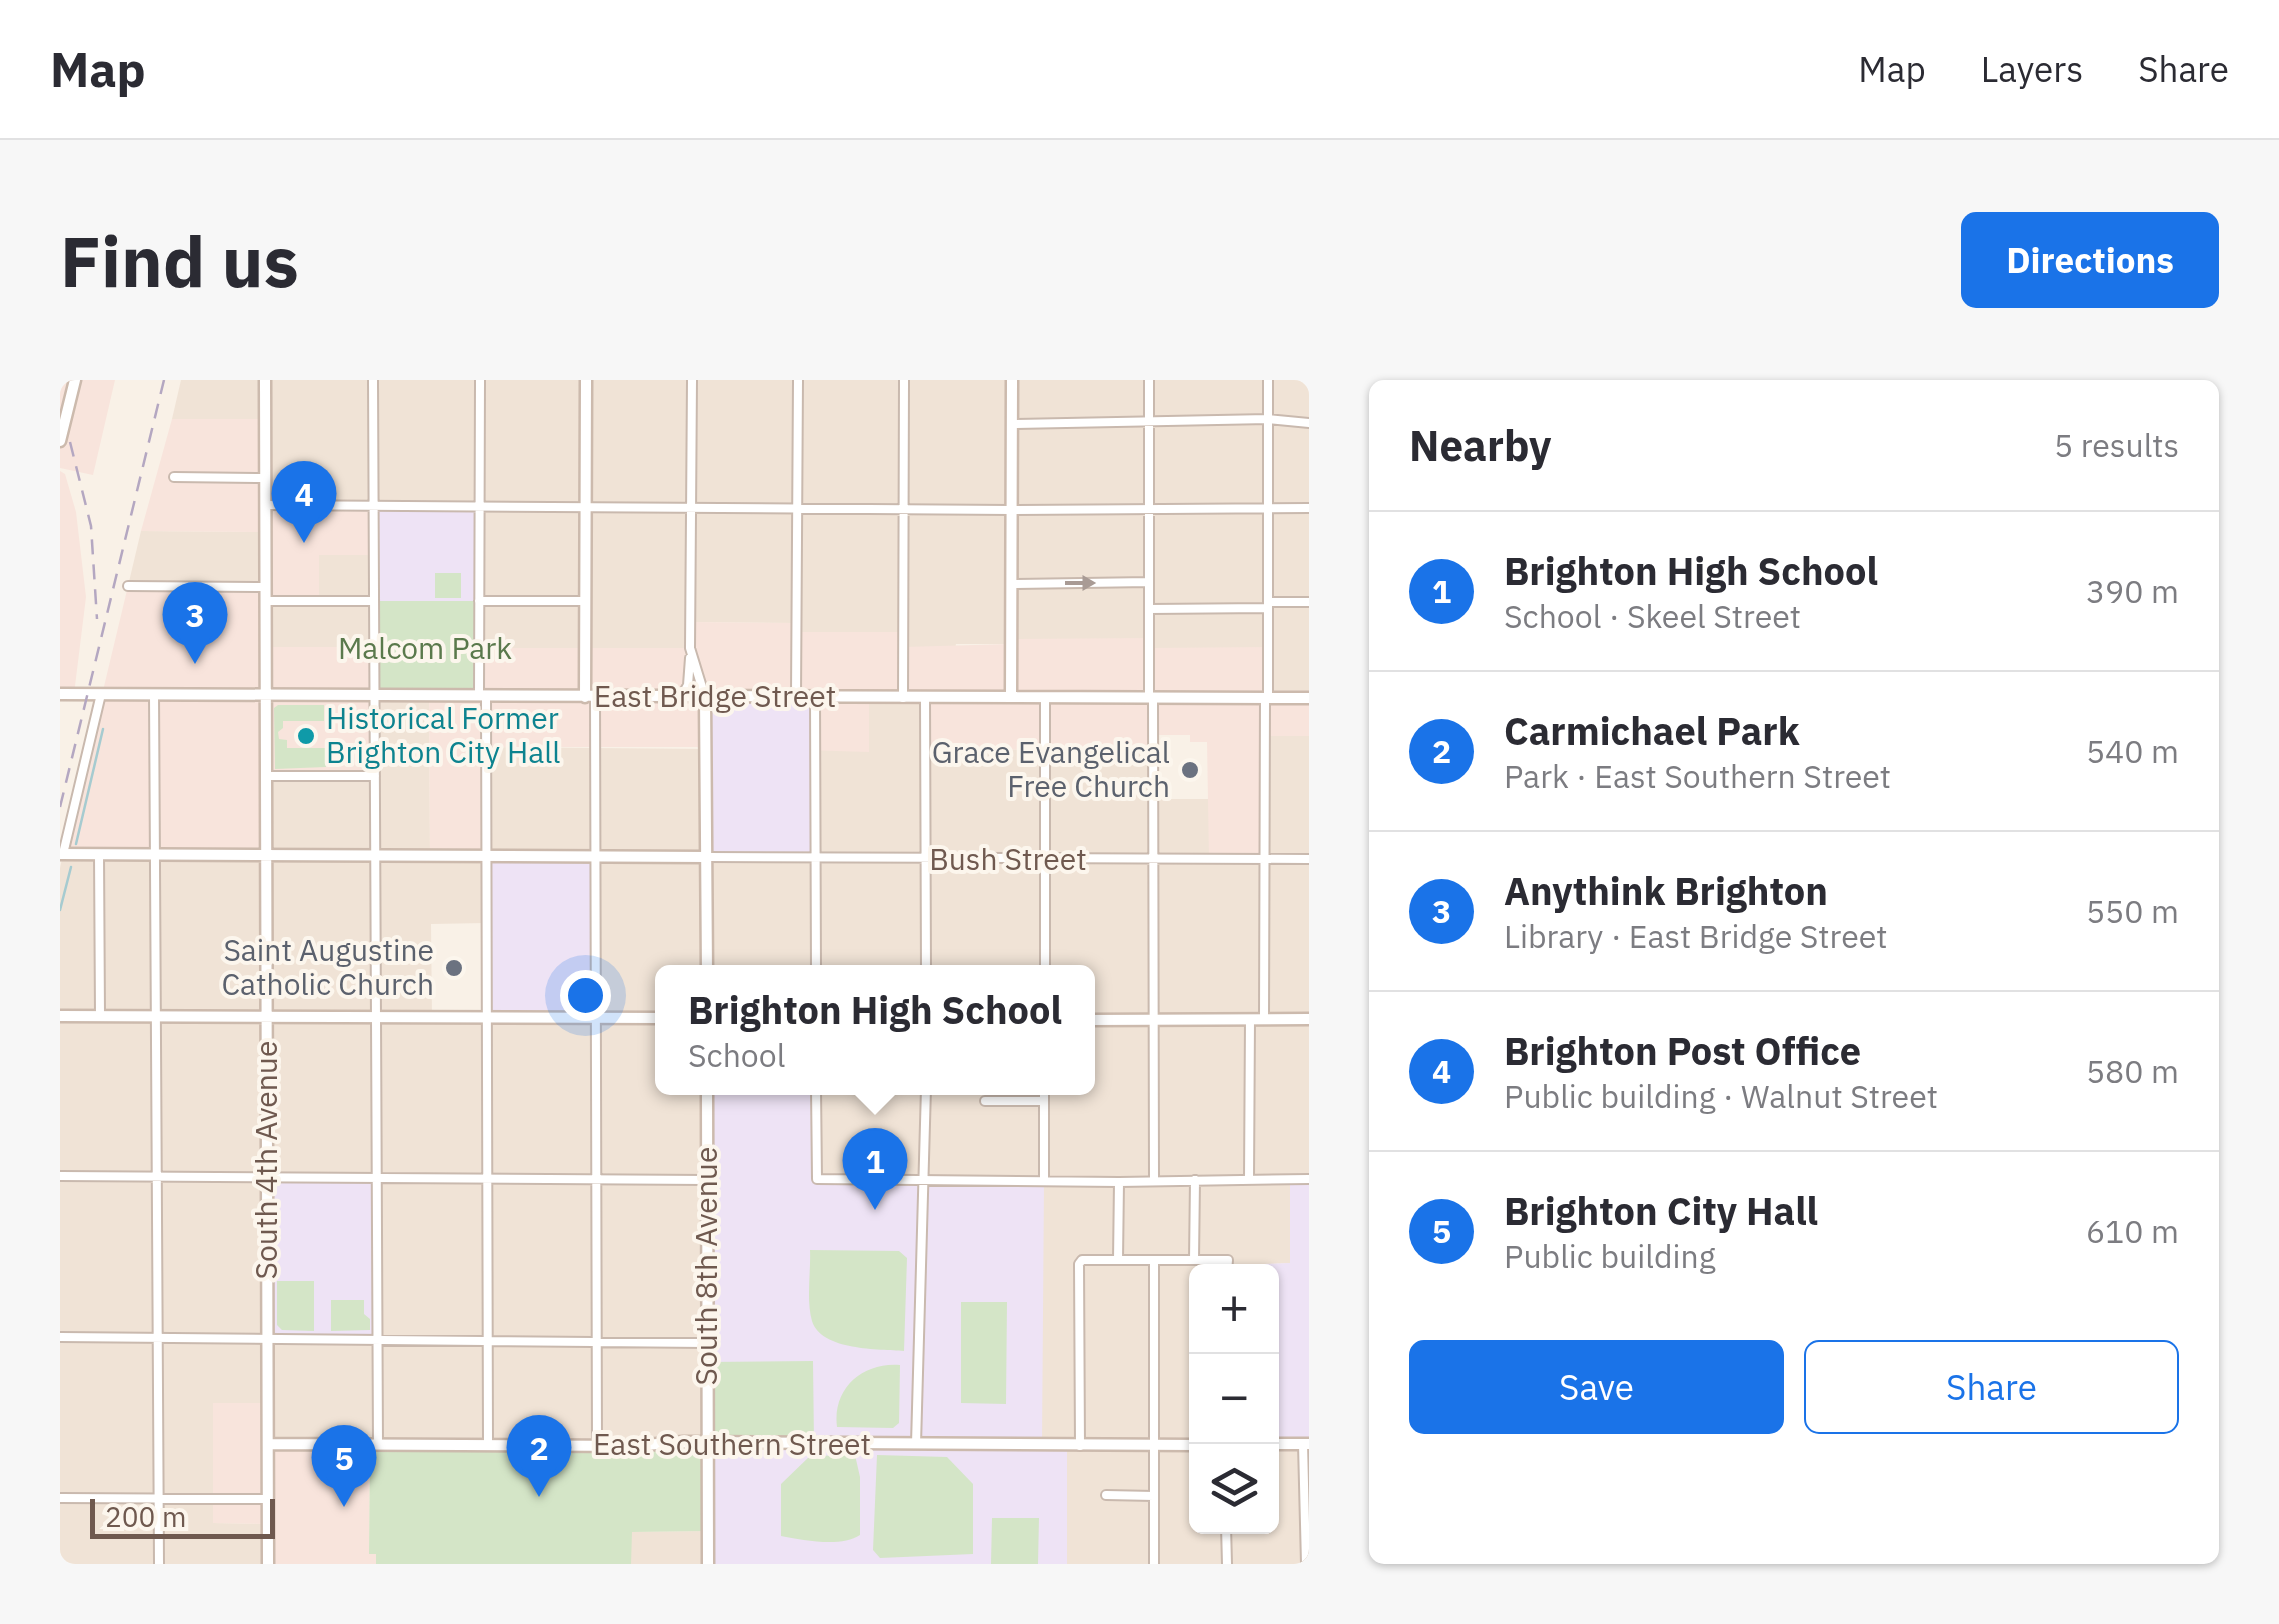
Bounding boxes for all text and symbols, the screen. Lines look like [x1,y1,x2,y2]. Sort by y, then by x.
text: Map [50,38,146,100]
text: Map [1858,46,1926,92]
text: Layers [1981,46,2083,92]
text: Share [2138,46,2229,92]
button: Directions [1961,212,2219,308]
text: Find us [60,215,299,306]
text: Nearby [1409,418,1551,473]
text: 5 results [2054,424,2179,466]
pin: 4 [272,460,336,543]
text: Brighton High School [1504,546,1878,595]
text: 1 [1432,570,1451,612]
text: 390 m [2086,570,2179,612]
one-way arrow [1065,575,1097,591]
pin: 3 [162,582,228,664]
text: School · Skeel Street [1504,595,1801,637]
park label: Malcom Park [338,628,512,667]
street label: East Bridge Street [594,676,836,715]
place label: Historical Former Brighton City Hall [326,698,560,771]
text: Carmichael Park [1504,706,1800,755]
marker: Historical Former Brighton City Hall [295,725,317,747]
text: 2 [1432,730,1451,772]
text: 540 m [2086,730,2179,772]
place label: Grace Evangelical Free Church [932,732,1170,805]
text: Park · East Southern Street [1504,755,1891,797]
marker: Grace Evangelical Free Church [1179,759,1201,781]
street label: Bush Street [929,839,1087,878]
text: Anythink Brighton [1504,866,1828,915]
text: 3 [1432,890,1451,932]
text: 550 m [2086,890,2179,932]
text: Library · East Bridge Street [1504,915,1888,957]
place label: Saint Augustine Catholic Church [221,930,434,1003]
marker: Saint Augustine Catholic Church [443,957,465,979]
popup [655,965,1095,1095]
your location [560,970,611,1021]
text: Brighton High School [688,985,1062,1034]
text: Brighton Post Office [1504,1026,1861,1075]
text: School [688,1034,785,1076]
street label: South 4th Avenue [246,1041,285,1279]
text: 4 [1432,1050,1451,1092]
text: 580 m [2086,1050,2179,1092]
text: Public building · Walnut Street [1504,1075,1938,1117]
pin: 1 [842,1128,908,1210]
street label: South 8th Avenue [686,1147,725,1385]
text: Brighton City Hall [1504,1186,1818,1235]
text: 5 [1432,1210,1451,1252]
text: 610 m [2086,1210,2179,1252]
text: Public building [1504,1235,1716,1277]
map controls [1189,1264,1279,1534]
button: + [1189,1264,1279,1354]
button: Save [1409,1340,1784,1434]
button: Share [1804,1340,2179,1434]
button: − [1189,1354,1279,1444]
pin: 2 [506,1414,572,1497]
pin: 5 [312,1424,376,1507]
street label: East Southern Street [593,1424,871,1463]
button: layers [1189,1444,1279,1534]
scale bar [90,1494,275,1538]
text: 200 m [105,1498,186,1535]

